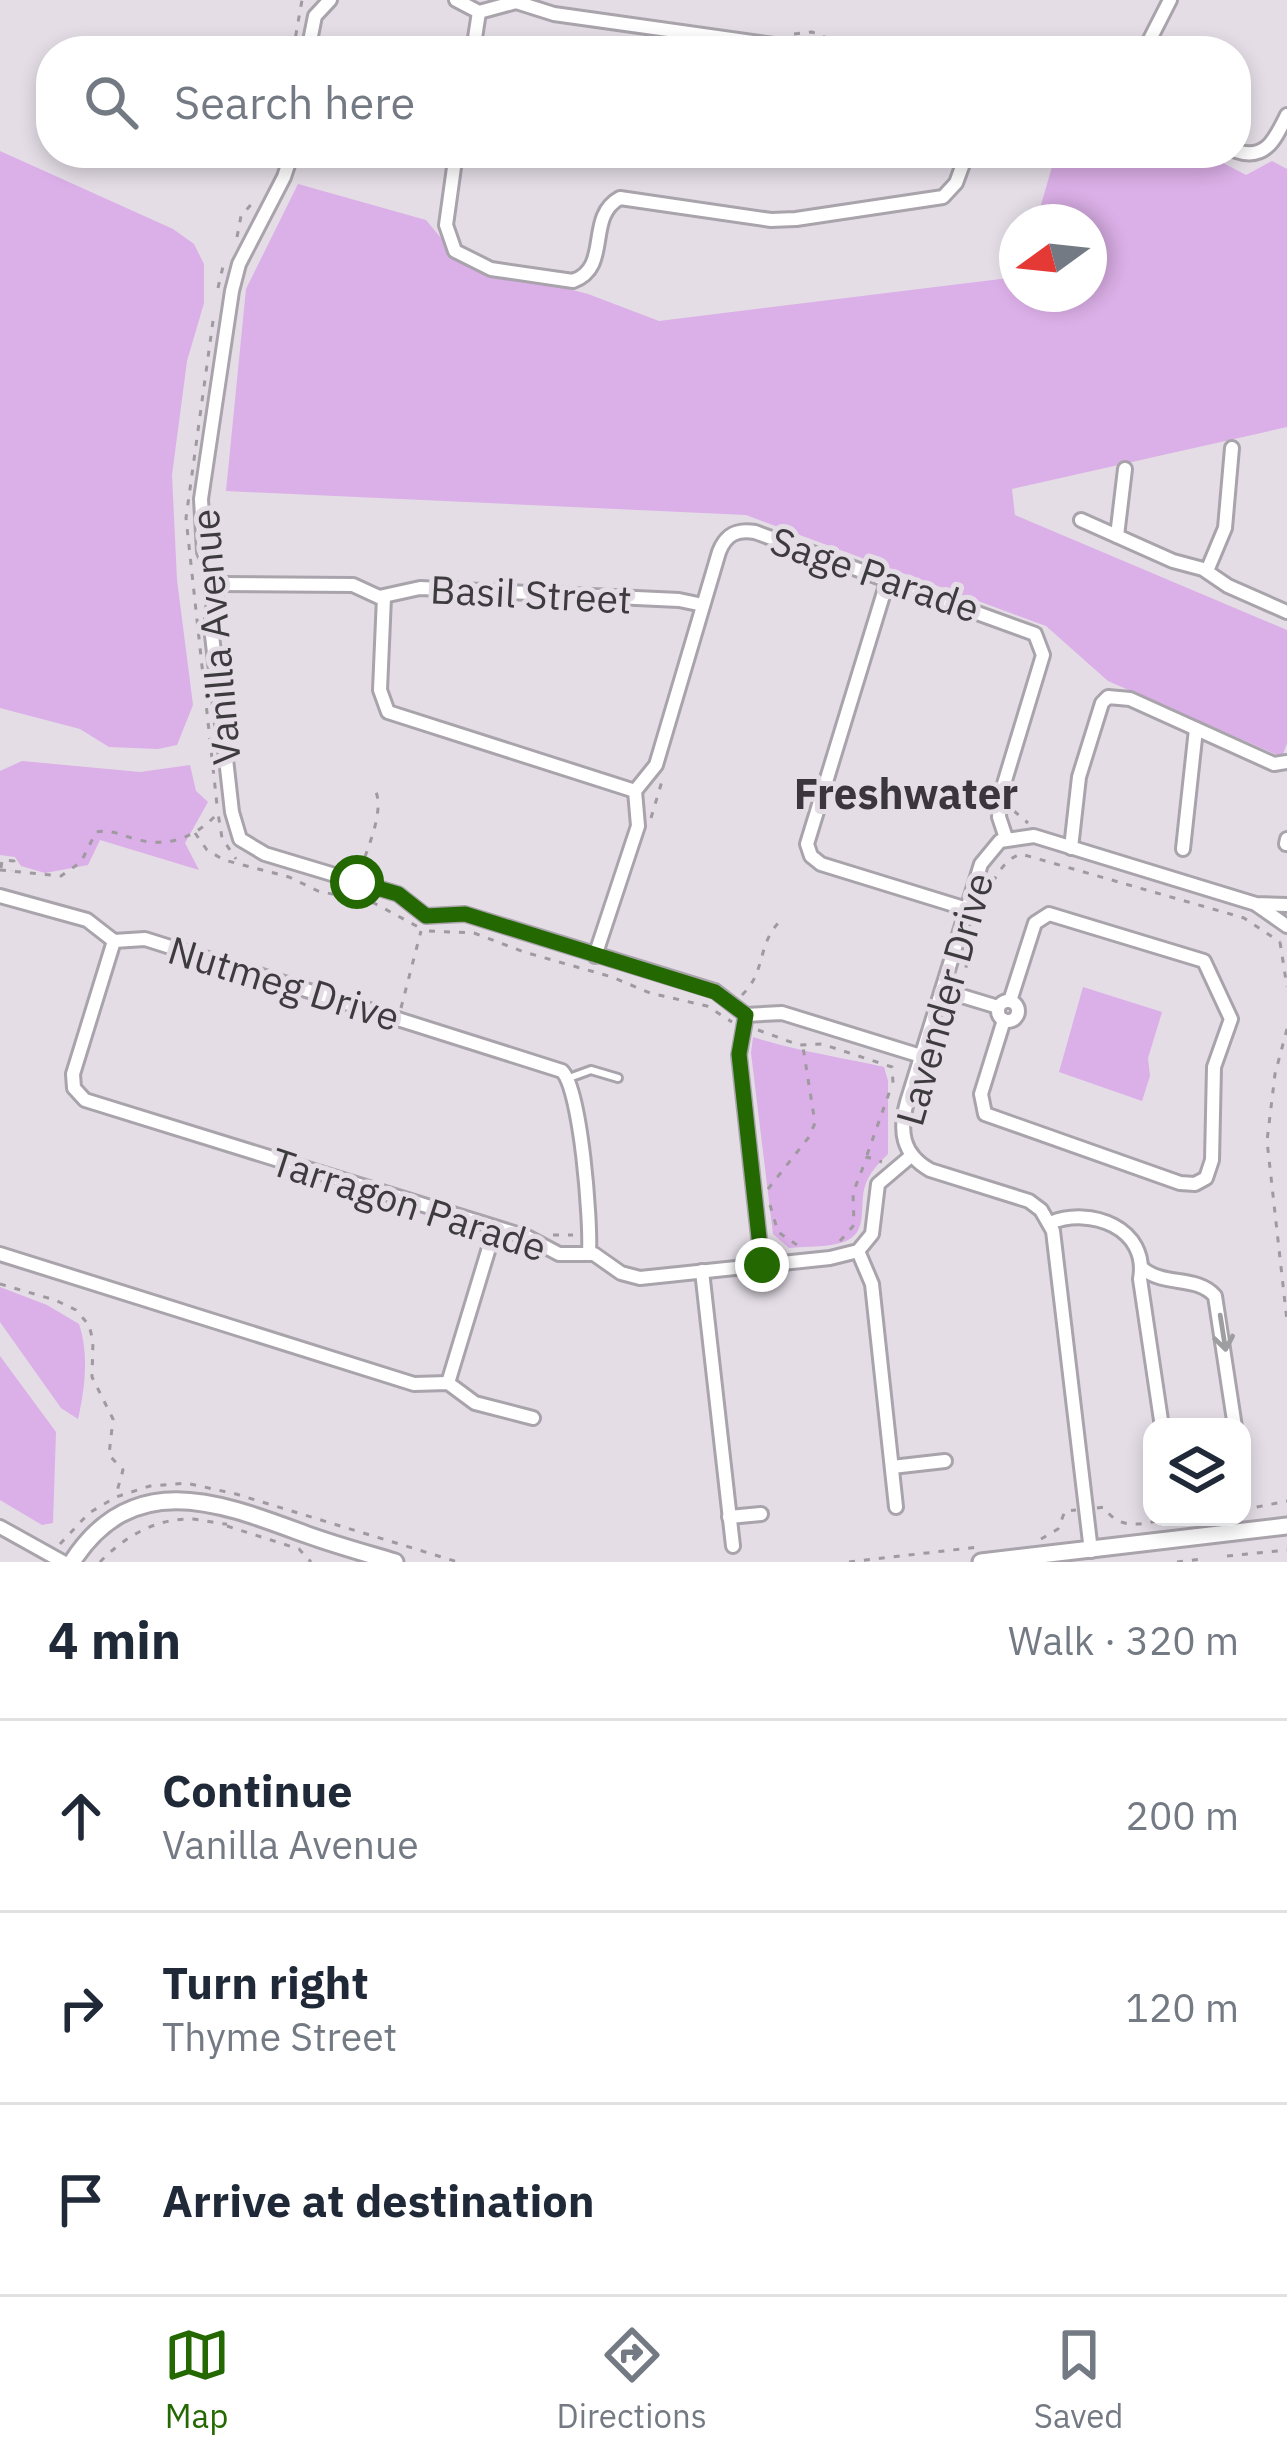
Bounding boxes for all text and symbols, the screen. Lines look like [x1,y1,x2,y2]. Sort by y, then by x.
search box [36,36,1251,168]
icon: search [78,69,144,135]
text: Search here [174,73,415,131]
north arrow [999,204,1107,312]
street label: Vanilla Avenue [178,507,252,767]
street label: Sage Parade [764,514,986,634]
street label: Basil Street [429,563,633,625]
district label: Freshwater [794,766,1018,821]
route start [330,855,384,909]
street label: Lavender Drive [884,867,1004,1131]
street label: Nutmeg Drive [162,924,406,1042]
street label: Tarragon Parade [265,1136,553,1272]
route end [735,1238,789,1292]
one-way arrow [1212,1312,1235,1351]
map controls [1143,1418,1251,1526]
button: layers [1143,1418,1251,1526]
text: 4 min [48,1607,181,1673]
text: Walk · 320 m [1008,1615,1239,1666]
text: Continue [162,1761,353,1819]
icon: ahead [48,1783,114,1849]
text: 200 m [1126,1790,1239,1841]
text: Vanilla Avenue [162,1819,419,1870]
text: Turn right [162,1953,369,2011]
icon: right [48,1975,114,2041]
text: 120 m [1126,1982,1239,2033]
text: Thyme Street [162,2011,397,2062]
icon: arrive [48,2167,114,2233]
text: Arrive at destination [162,2171,595,2229]
tab: Map [164,2322,230,2437]
tab: Directions [557,2322,707,2437]
tab: Saved [1034,2322,1123,2437]

